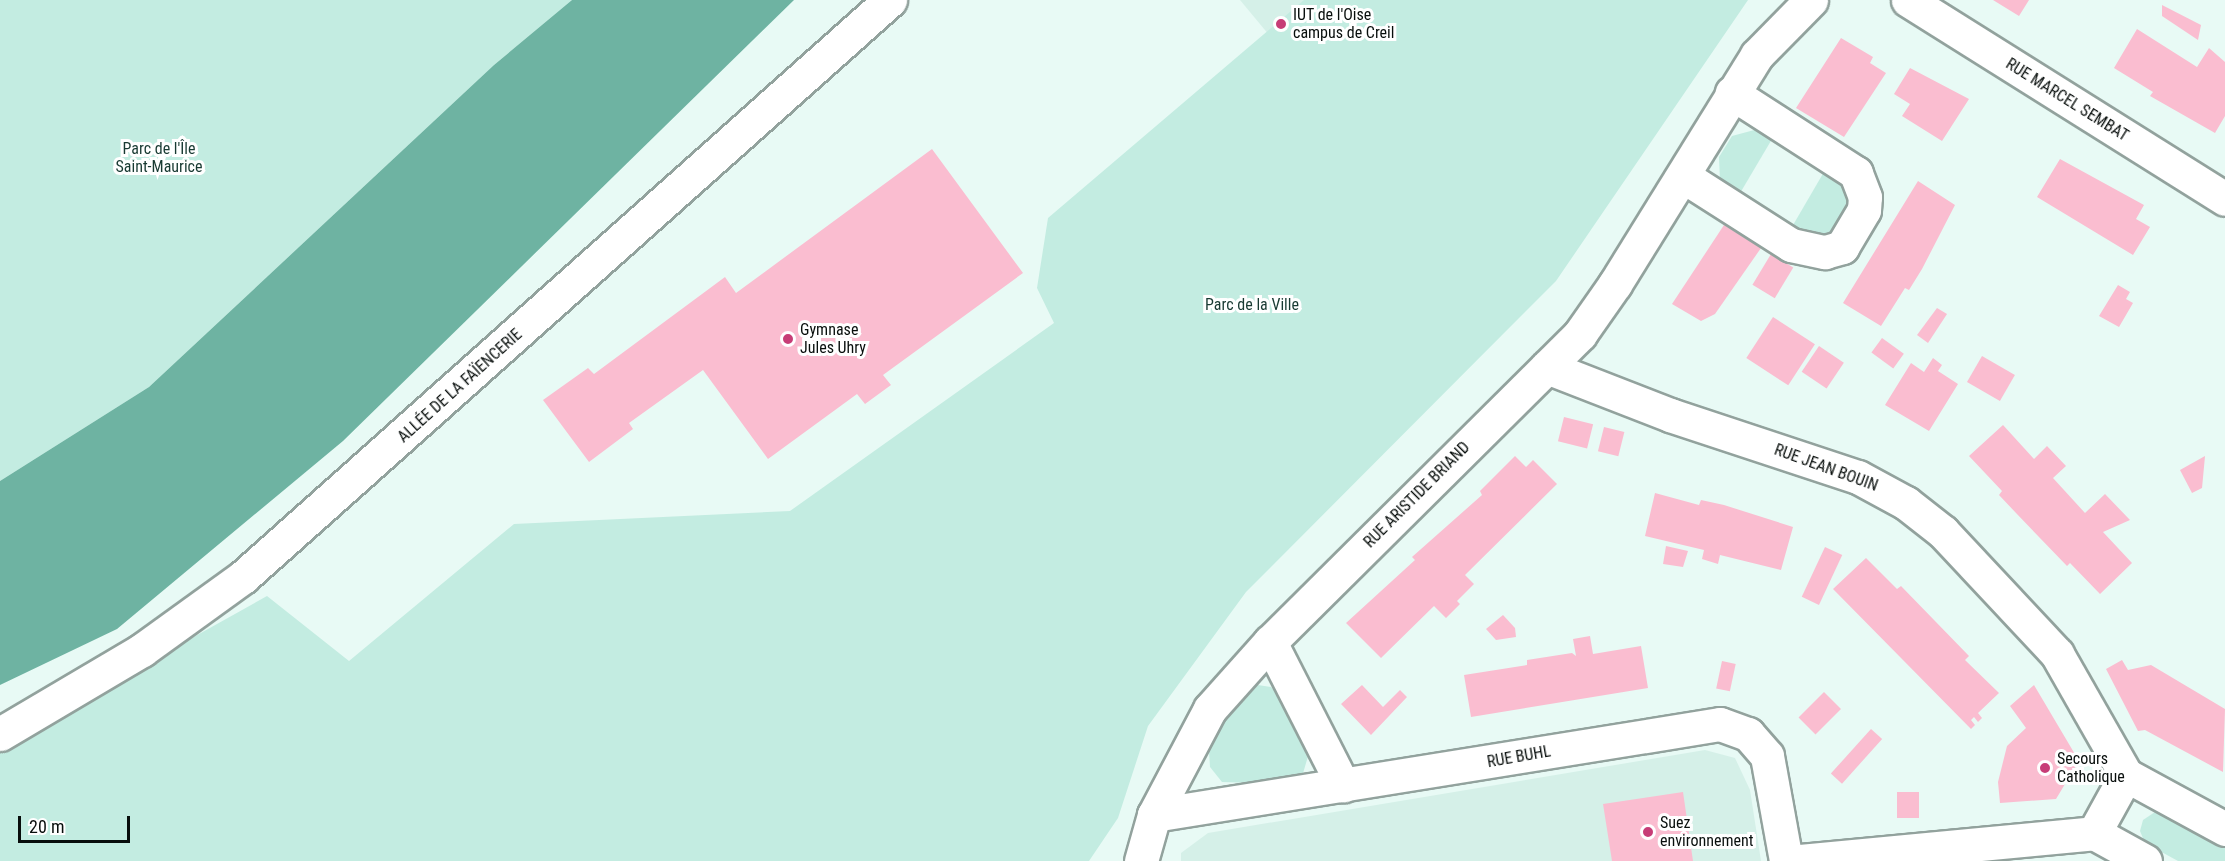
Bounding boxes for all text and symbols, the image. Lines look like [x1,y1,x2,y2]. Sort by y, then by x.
place label: IUT de l'Oise campus de Creil [1293,5,1394,43]
marker: IUT de l'Oise campus de Creil [1274,17,1288,31]
street label: RUE MARCEL SEMBAT [2002,55,2132,145]
park label: Parc de l'Île Saint-Maurice [115,139,203,177]
park label: Parc de la Ville [1205,295,1299,315]
place label: Gymnase Jules Uhry [800,320,866,358]
street label: ALLÉE DE LA FAÏENCERIE [394,325,526,447]
marker: Gymnase Jules Uhry [781,332,795,346]
street label: RUE ARISTIDE BRIAND [1360,438,1474,552]
street label: RUE JEAN BOUIN [1772,440,1880,496]
street label: RUE BUHL [1486,742,1552,772]
place label: Secours Catholique [2057,749,2125,787]
marker: Secours Catholique [2038,761,2052,775]
scale bar [21,804,134,842]
place label: Suez environnement [1660,813,1754,851]
text: 20 m [29,816,64,837]
marker: Suez environnement [1641,825,1655,839]

